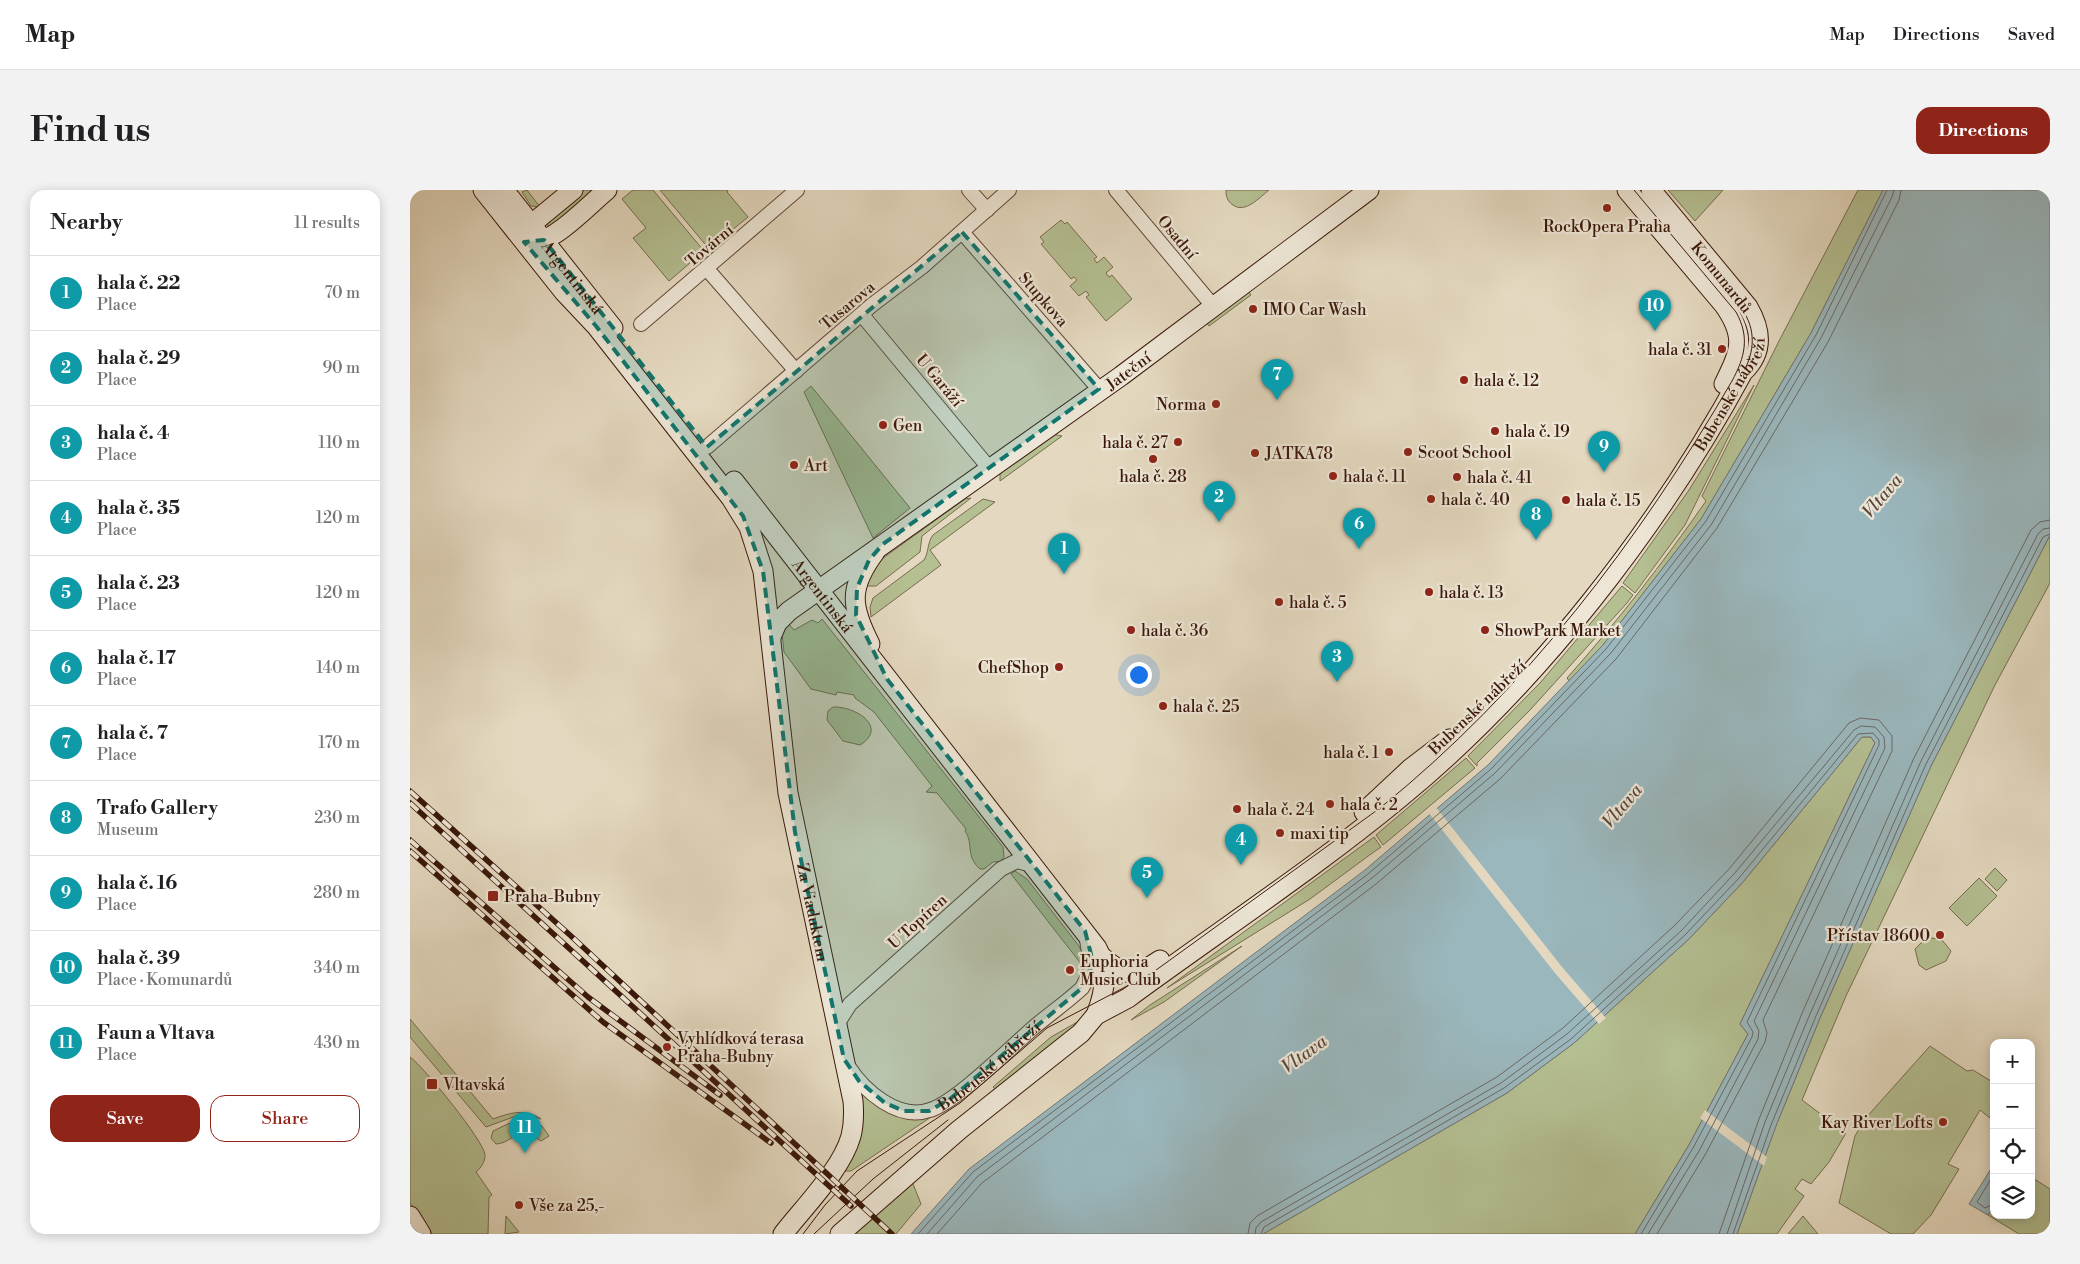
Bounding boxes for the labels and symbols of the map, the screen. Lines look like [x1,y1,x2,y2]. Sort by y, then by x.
marker: RockOpera Praha [1601,202,1613,214]
street label: Osadní [1153,211,1202,264]
place label: RockOpera Praha [1543,217,1672,237]
street label: Tovární [682,219,738,272]
street label: Argentinská [536,236,608,319]
street label: Komunardů [1686,238,1756,317]
street label: Stupkova [1014,268,1073,332]
street label: Tusarova [816,276,880,334]
pin: 10 [1639,290,1671,331]
place label: IMO Car Wash [1263,300,1367,320]
marker: IMO Car Wash [1247,303,1259,315]
street label: Bubenské nábřeží [1690,337,1770,456]
place label: hala č. 31 [1648,340,1712,360]
marker: hala č. 31 [1716,343,1728,355]
street label: Jateční [1101,348,1156,395]
street label: U Garáží [911,350,968,412]
pin: 7 [1261,359,1293,400]
place label: hala č. 12 [1474,371,1539,391]
marker: hala č. 12 [1458,374,1470,386]
place label: Norma [1156,395,1207,415]
marker: Norma [1210,398,1222,410]
place label: Gen [893,416,923,436]
marker: Gen [877,419,889,431]
place label: hala č. 19 [1505,422,1570,442]
marker: hala č. 19 [1489,425,1501,437]
pin: 9 [1588,431,1620,472]
place label: hala č. 27 [1102,433,1168,453]
marker: hala č. 27 [1172,436,1184,448]
place label: Scoot School [1418,443,1512,463]
place label: JATKA78 [1264,444,1333,464]
marker: Scoot School [1402,446,1414,458]
marker: JATKA78 [1249,447,1261,459]
marker: hala č. 28 [1147,453,1159,465]
place label: Art [803,456,828,476]
marker: Art [788,459,800,471]
place label: hala č. 28 [1119,467,1187,487]
place label: hala č. 11 [1343,467,1406,487]
place label: hala č. 41 [1467,468,1532,488]
water label: Vltava [1857,469,1908,523]
marker: hala č. 11 [1327,470,1339,482]
marker: hala č. 41 [1451,471,1463,483]
pin: 2 [1203,481,1235,522]
place label: hala č. 40 [1441,490,1510,510]
place label: hala č. 15 [1576,491,1641,511]
marker: hala č. 40 [1425,493,1437,505]
marker: hala č. 15 [1560,494,1572,506]
pin: 8 [1520,499,1552,540]
pin: 6 [1343,508,1375,549]
pin: 1 [1048,533,1080,574]
street label: Argentinská [787,554,858,638]
place label: hala č. 13 [1439,583,1504,603]
marker: hala č. 13 [1423,586,1435,598]
place label: hala č. 5 [1289,593,1347,613]
marker: hala č. 5 [1273,596,1285,608]
place label: hala č. 36 [1141,621,1209,641]
place label: ShowPark Market [1495,621,1621,641]
marker: hala č. 36 [1125,624,1137,636]
marker: ShowPark Market [1479,624,1491,636]
pin: 3 [1321,641,1353,682]
street label: Bubenské nábřeží [1424,655,1531,760]
place label: ChefShop [978,658,1049,678]
marker: ChefShop [1053,661,1065,673]
your location [1126,662,1152,688]
place label: hala č. 25 [1173,697,1240,717]
marker: hala č. 25 [1157,700,1169,712]
place label: hala č. 1 [1323,743,1379,763]
marker: hala č. 1 [1383,746,1395,758]
water label: Vltava [1597,779,1648,833]
place label: hala č. 2 [1340,795,1398,815]
marker: hala č. 2 [1324,798,1336,810]
place label: hala č. 24 [1247,800,1315,820]
marker: hala č. 24 [1231,803,1243,815]
pin: 4 [1225,824,1257,865]
place label: maxi tip [1290,824,1349,844]
marker: maxi tip [1274,827,1286,839]
pin: 5 [1131,857,1163,898]
street label: Za Viaduktem [792,861,832,963]
place label: Praha-Bubny [504,887,601,907]
marker: Praha-Bubny [486,889,500,903]
street label: U Topíren [884,890,952,954]
place label: Přístav 18600 [1827,926,1930,946]
marker: Přístav 18600 [1934,929,1946,941]
place label: Euphoria Music Club [1080,952,1161,990]
marker: Euphoria Music Club [1064,964,1076,976]
street label: Bubenské nábřeží [934,1017,1046,1116]
place label: Vyhlídková terasa Praha-Bubny [676,1029,805,1067]
water label: Vltava [1277,1030,1332,1079]
marker: Vyhlídková terasa Praha-Bubny [661,1041,673,1053]
place label: Vltavská [442,1075,506,1095]
marker: Vltavská [425,1077,439,1091]
pin: 11 [509,1112,541,1153]
place label: Kay River Lofts [1821,1113,1933,1133]
marker: Kay River Lofts [1937,1116,1949,1128]
place label: Vše za 25,- [528,1196,605,1216]
marker: Vše za 25,- [513,1199,525,1211]

